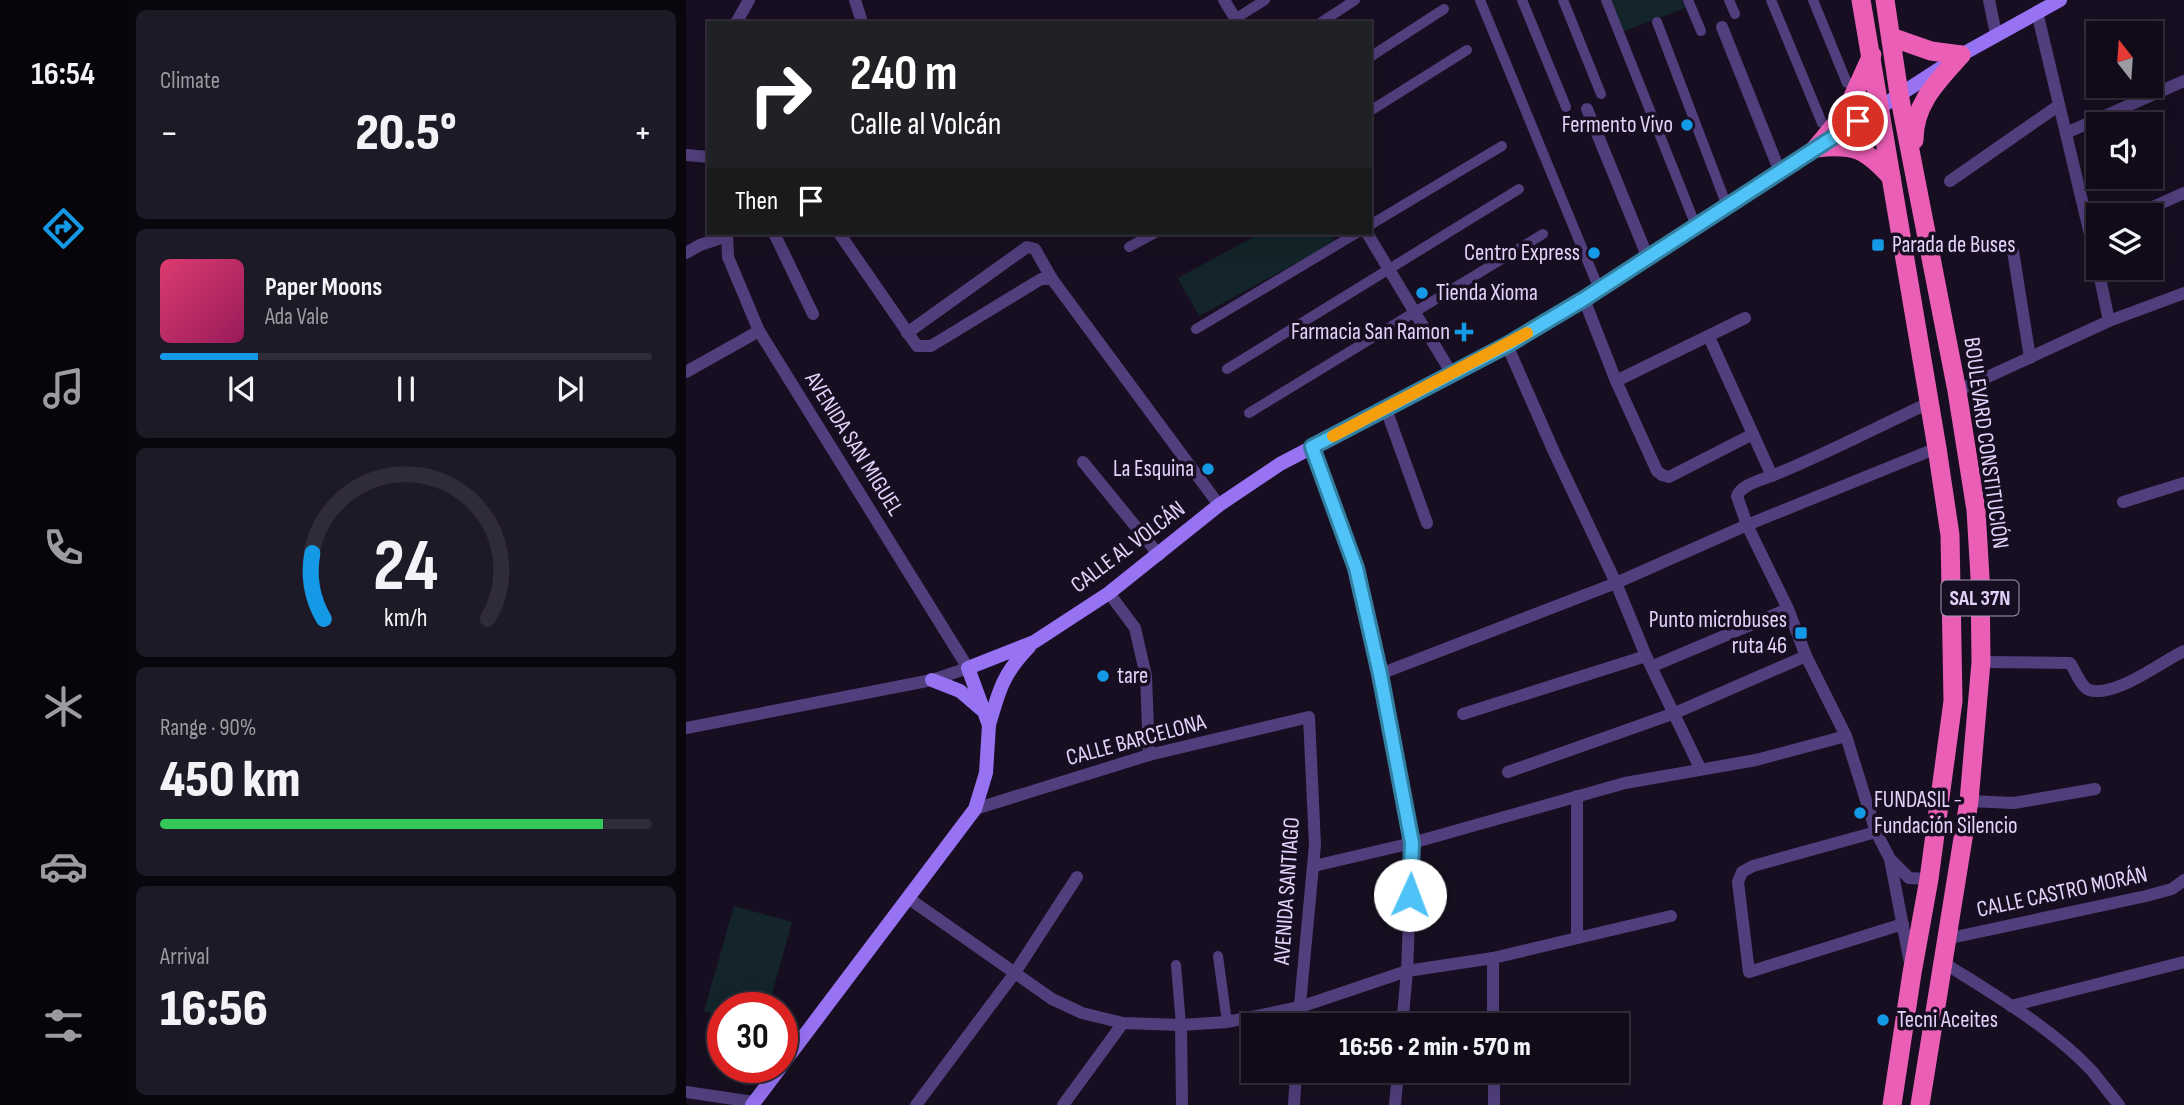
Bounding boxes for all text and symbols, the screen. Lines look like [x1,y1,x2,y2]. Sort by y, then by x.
north arrow [2086,21,2163,98]
map controls [2086,21,2163,280]
text: 240 m [850,45,958,104]
icon: right [735,49,826,140]
text: 16:54 [31,55,95,94]
text: Climate [160,67,220,95]
pin [1828,91,1888,151]
text: 20.5° [355,102,457,165]
icon: arrive [1839,102,1877,140]
text: Calle al Volcán [850,105,1002,144]
text: − [160,111,179,156]
text: + [633,111,652,156]
place label: Fermento Vivo [1562,111,1673,139]
button: sound [2086,112,2163,189]
marker: Fermento Vivo [1679,117,1695,133]
icon: arrive [792,182,830,220]
text: Then [735,186,778,217]
button: layers [2086,203,2163,280]
icon: directions [39,204,88,253]
place label: Parada de Buses [1892,231,2016,259]
marker: Parada de Buses [1870,237,1886,253]
place label: Centro Express [1464,239,1580,267]
marker: Centro Express [1586,245,1602,261]
text: Paper Moons [265,272,382,303]
place label: Tienda Xioma [1436,279,1538,307]
marker: Tienda Xioma [1414,285,1430,301]
text: Ada Vale [265,303,329,331]
place label: Farmacia San Ramon [1291,318,1450,346]
marker: Farmacia San Ramon [1456,324,1472,340]
street label: BOULEVARD CONSTITUCIÓN [1957,335,2015,551]
icon: music [39,364,88,413]
street label: AVENIDA SAN MIGUEL [798,366,910,521]
icon: previous [223,370,261,408]
icon: pause [387,370,425,408]
icon: next [551,370,589,408]
place label: La Esquina [1113,455,1194,483]
marker: La Esquina [1200,461,1216,477]
street label: CALLE AL VOLCÁN [1065,495,1191,599]
icon: phone [39,523,88,572]
text: 24 [373,523,439,611]
road number: SAL 37N [1942,580,2018,616]
text: km/h [384,602,428,633]
place label: Punto microbuses ruta 46 [1649,606,1787,660]
marker: Punto microbuses ruta 46 [1793,625,1809,641]
place label: tare [1117,662,1148,690]
marker: tare [1095,668,1111,684]
icon: climate [39,682,88,731]
street label: CALLE BARCELONA [1063,708,1209,772]
text: Range · 90% [160,714,256,742]
text: 450 km [160,749,300,812]
place label: FUNDASIL - Fundación Silencio [1874,786,2018,840]
marker: FUNDASIL - Fundación Silencio [1852,805,1868,821]
street label: AVENIDA SANTIAGO [1268,816,1306,967]
icon: car [39,842,88,891]
position arrow [1373,858,1447,932]
street label: CALLE CASTRO MORÁN [1974,860,2150,924]
text: Arrival [160,943,209,971]
text: 16:56 [160,978,268,1041]
speed limit sign: 30 [707,992,798,1083]
icon: filters [39,1001,88,1050]
place label: Tecni Aceites [1897,1006,1998,1034]
marker: Tecni Aceites [1875,1012,1891,1028]
text: 16:56 · 2 min · 570 m [1339,1032,1531,1063]

